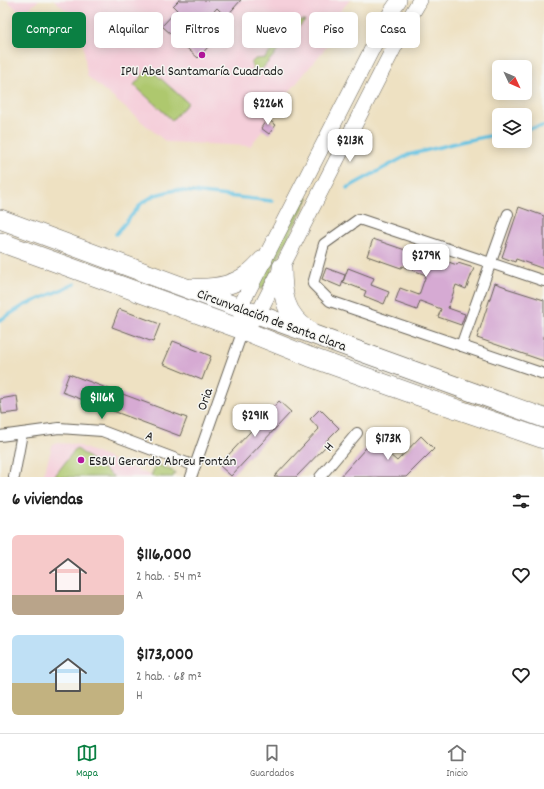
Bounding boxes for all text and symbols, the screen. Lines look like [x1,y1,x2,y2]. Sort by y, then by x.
chip: Comprar [12,12,86,48]
chip: Alquilar [94,12,163,48]
chip: Filtros [171,12,234,48]
chip: Nuevo [242,12,301,48]
chip: Piso [309,12,358,48]
chip: Casa [366,12,420,48]
marker: IPU Abel Santamaría Cuadrado [197,50,207,60]
north arrow [492,60,532,100]
map controls [492,60,532,148]
place label: IPU Abel Santamaría Cuadrado [121,62,283,82]
pin: $226K [240,92,296,126]
text: $226K [253,95,283,114]
button: layers [492,108,532,148]
pin: $213K [322,129,378,163]
text: $213K [337,132,363,151]
pin: $279K [398,244,454,278]
text: $279K [411,247,441,266]
street label: Circunvalación de Santa Clara [194,284,349,357]
street label: Oria [193,385,219,413]
pin: $116K [74,386,130,420]
text: $116K [90,389,114,408]
pin: $291K [227,404,283,438]
text: $291K [241,407,269,426]
street label: A [142,426,157,448]
pin: $173K [360,427,416,461]
text: $173K [375,430,401,449]
street label: H [320,438,339,456]
place label: ESBU Gerardo Abreu Fontán [89,452,236,472]
marker: ESBU Gerardo Abreu Fontán [76,455,86,465]
text: 6 viviendas [12,489,83,513]
icon: filters [510,490,532,512]
text: $116,000 [136,544,191,568]
icon: home [44,551,92,599]
icon: heart [510,564,532,586]
text: 2 hab. · 54 m² [136,568,201,587]
text: A [136,587,143,606]
text: $173,000 [136,644,193,668]
icon: home [44,651,92,699]
icon: heart [510,664,532,686]
text: 2 hab. · 68 m² [136,668,202,687]
text: H [136,687,143,706]
tab: Mapa [76,742,98,782]
tab: Guardados [250,742,294,782]
tab: Inicio [446,742,468,782]

